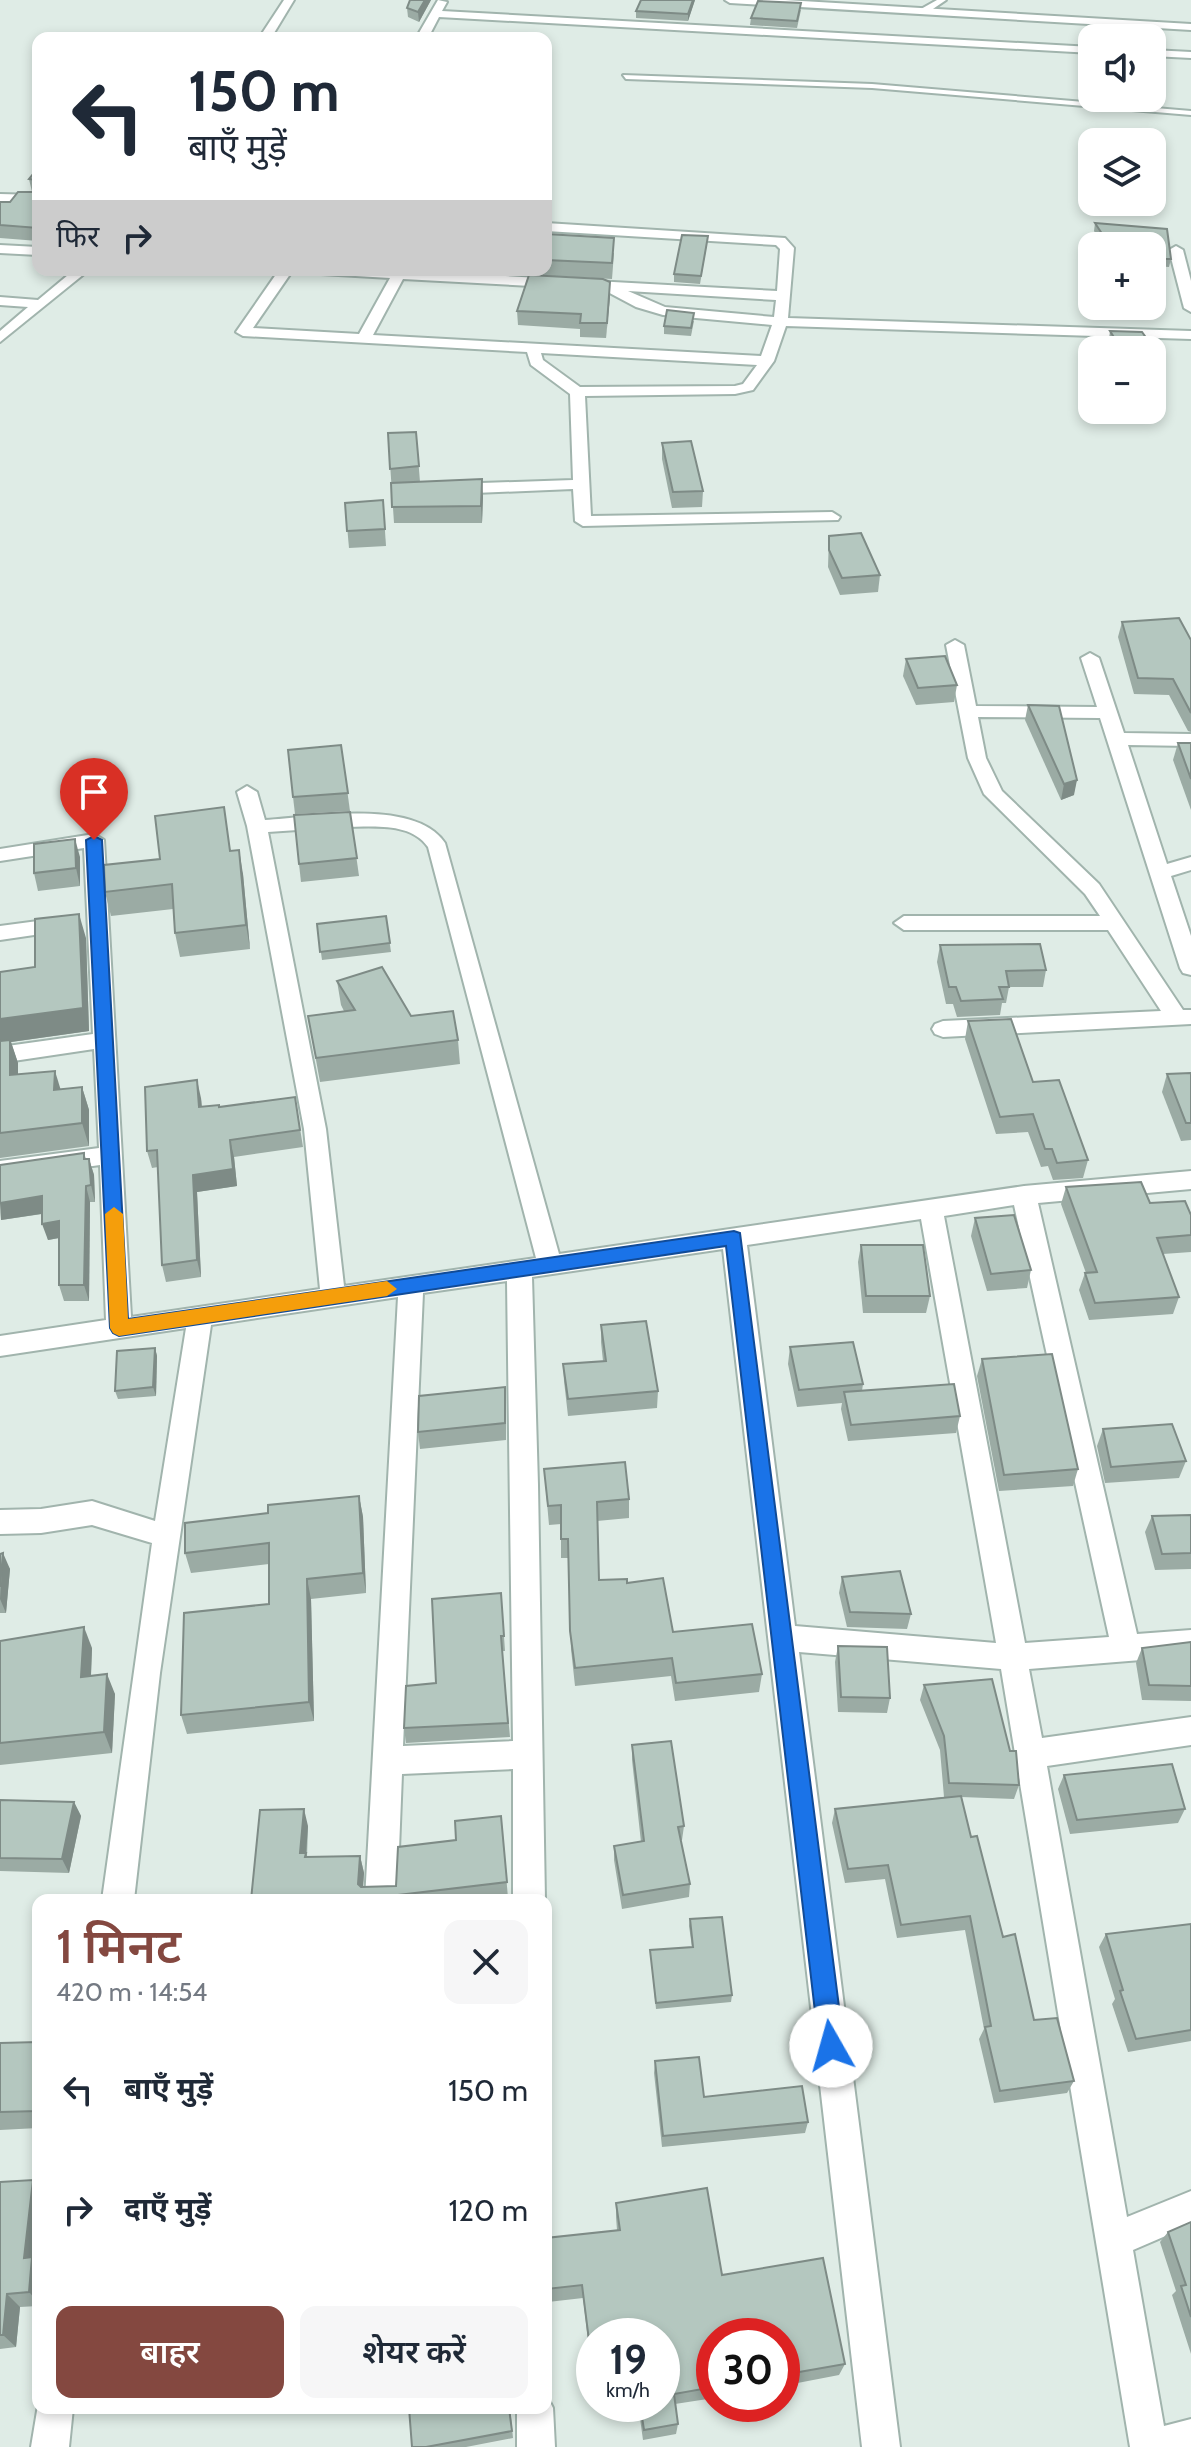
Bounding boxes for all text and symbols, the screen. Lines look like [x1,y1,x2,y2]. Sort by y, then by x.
map controls [1078,24,1166,424]
button: sound [1078,24,1166,112]
text: 150 m [188,57,340,125]
icon: left [56,64,160,168]
text: बाएँ मुड़ें [188,125,287,169]
button: layers [1078,128,1166,216]
icon: right [115,216,159,260]
text: फिर [56,218,99,255]
button: + [1078,232,1166,320]
button: − [1078,336,1166,424]
pin [60,758,128,840]
icon: arrive [72,770,116,814]
text: 1 मिनट [56,1917,181,1975]
button: close [444,1920,528,2004]
text: 420 m · 14:54 [56,1976,207,2008]
position arrow [789,2004,873,2088]
icon: left [56,2068,100,2112]
text: बाएँ मुड़ें [124,2070,213,2107]
text: 150 m [448,2072,528,2109]
icon: right [56,2188,100,2232]
text: दाएँ मुड़ें [124,2190,211,2227]
text: 120 m [448,2192,528,2229]
button: बाहर [56,2306,284,2398]
button: शेयर करें [300,2306,528,2398]
speed limit sign: 30 [696,2318,800,2422]
text: 19 [609,2335,647,2384]
text: km/h [606,2378,650,2402]

